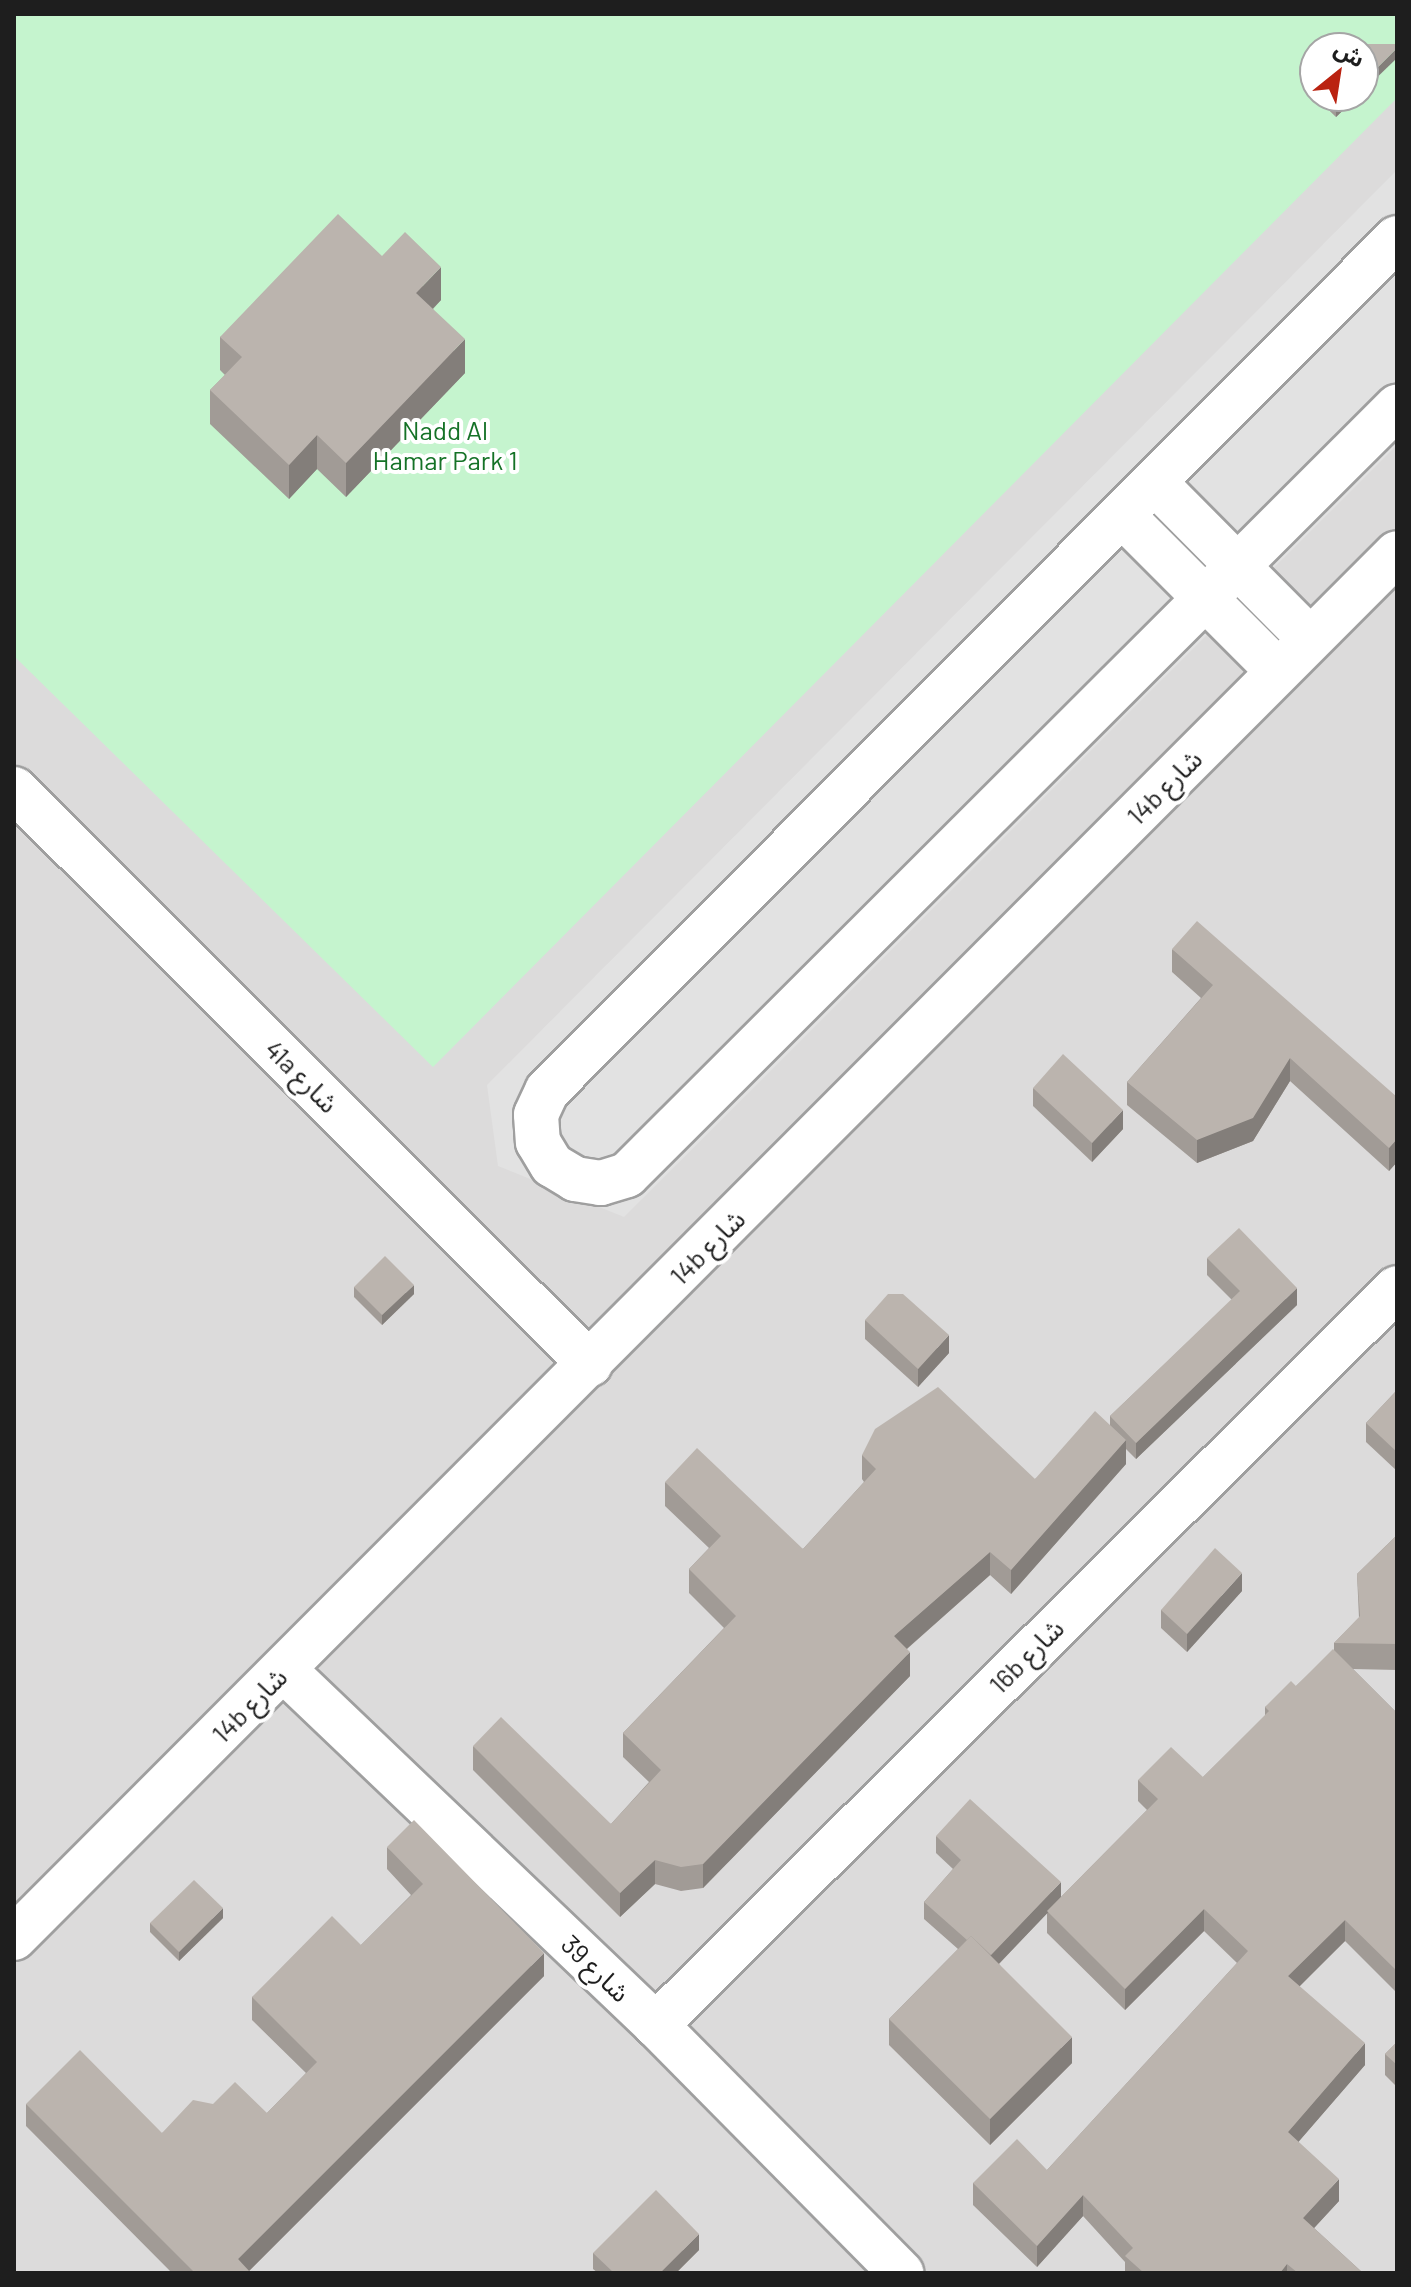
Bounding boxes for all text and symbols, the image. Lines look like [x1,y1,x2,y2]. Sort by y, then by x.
north arrow [1299,32,1379,112]
text: ش [1330,34,1370,72]
park label: Nadd Al Hamar Park 1 [372,414,518,476]
street label: 14b شارع [1120,743,1208,831]
street label: 41a شارع [259,1033,345,1119]
street label: 14b شارع [663,1203,751,1291]
street label: 16b شارع [982,1612,1070,1700]
street label: 14b شارع [205,1661,293,1749]
street label: شارع 39 [555,1928,637,2008]

